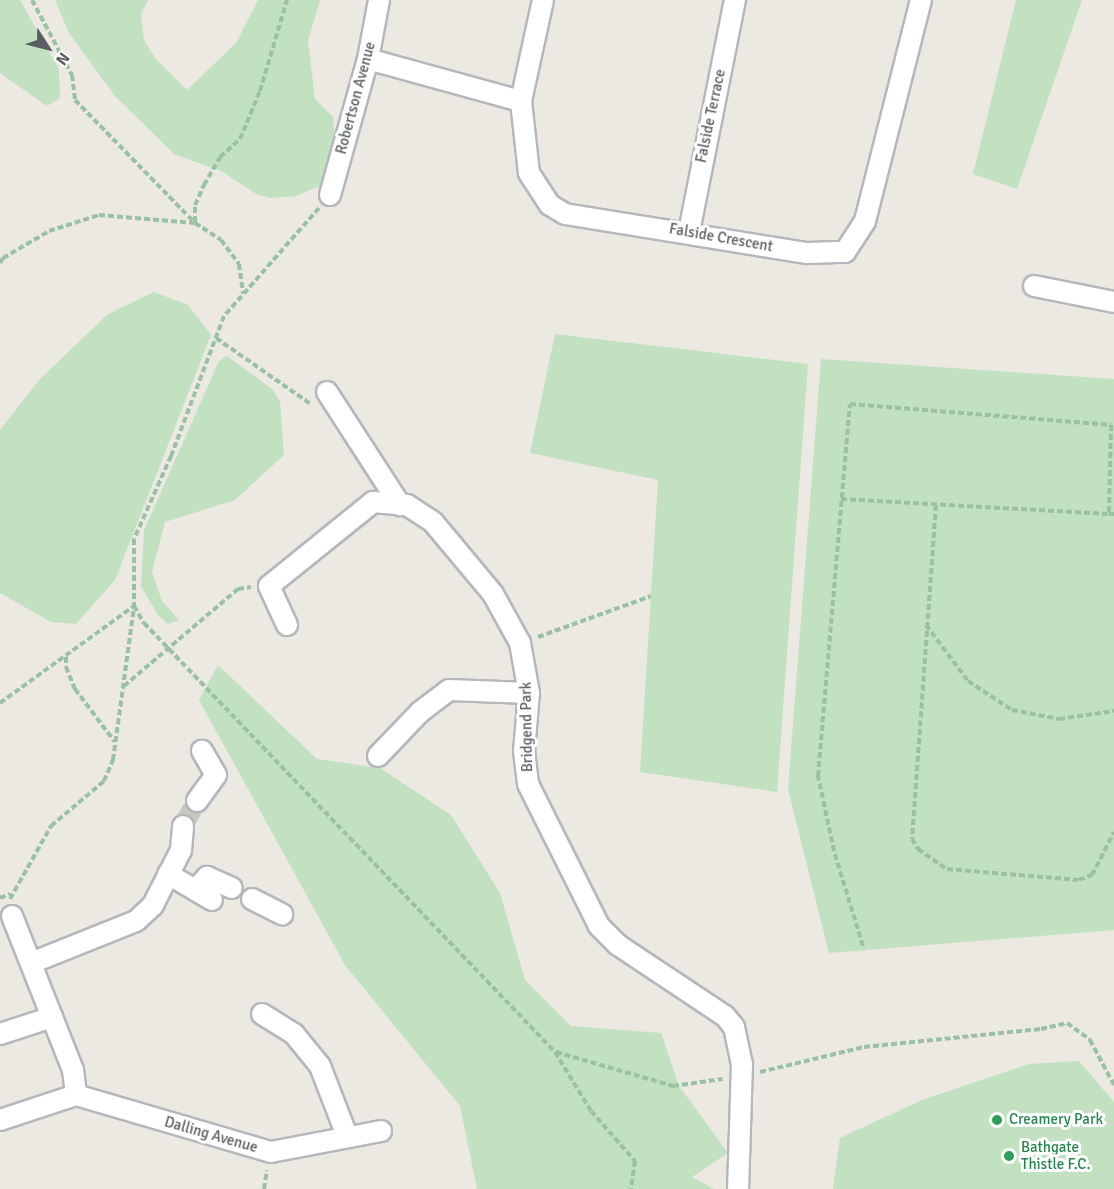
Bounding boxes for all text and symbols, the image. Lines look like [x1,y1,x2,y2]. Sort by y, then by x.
north arrow [18,18,78,78]
street label: Robertson Avenue [332,40,380,156]
text: N [51,48,74,69]
street label: Falside Terrace [692,67,730,165]
street label: Falside Crescent [668,220,774,256]
street label: Bridgend Park [517,682,537,772]
place label: Creamery Park [1009,1111,1103,1129]
street label: Dalling Avenue [162,1113,260,1157]
marker: Creamery Park [990,1113,1004,1127]
place label: Bathgate Thistle F.C. [1021,1138,1090,1173]
marker: Bathgate Thistle F.C. [1002,1149,1016,1163]

